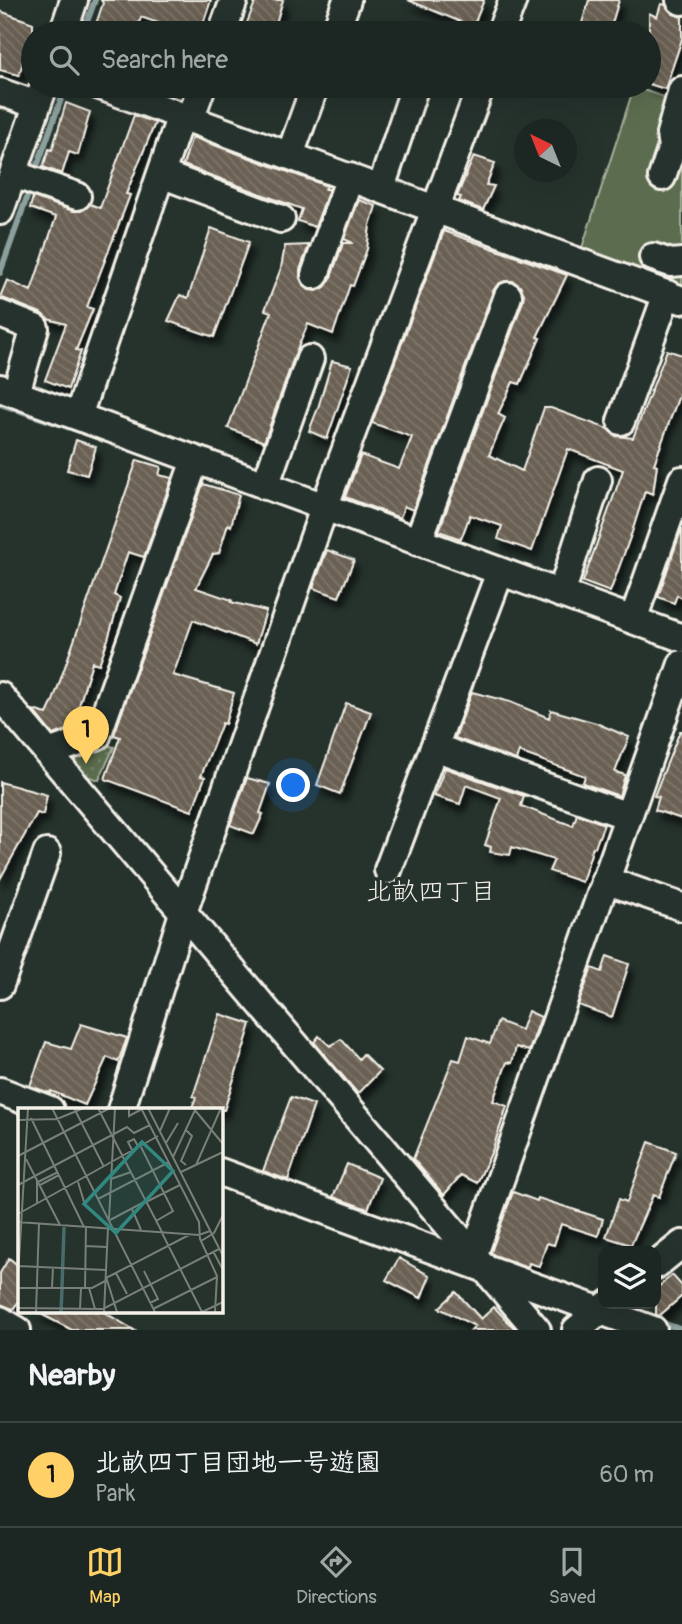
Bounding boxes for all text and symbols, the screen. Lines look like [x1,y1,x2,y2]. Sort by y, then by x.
search box [21,21,661,98]
icon: search [45,41,83,79]
text: Search here [101,44,228,76]
north arrow [514,119,577,182]
pin: 1 [63,706,109,764]
your location [276,768,310,802]
district label: 北畝四丁目 [366,876,496,908]
inset map [18,1108,222,1312]
map controls [598,1246,661,1309]
button: layers [598,1246,661,1309]
text: Nearby [28,1357,115,1394]
text: 北畝四丁目団地一号遊園 [95,1447,381,1479]
text: 1 [47,1460,56,1489]
text: 60 m [599,1460,654,1489]
text: Park [95,1479,135,1508]
tab: Map [86,1543,124,1609]
tab: Directions [296,1543,377,1609]
tab: Saved [549,1543,596,1609]

